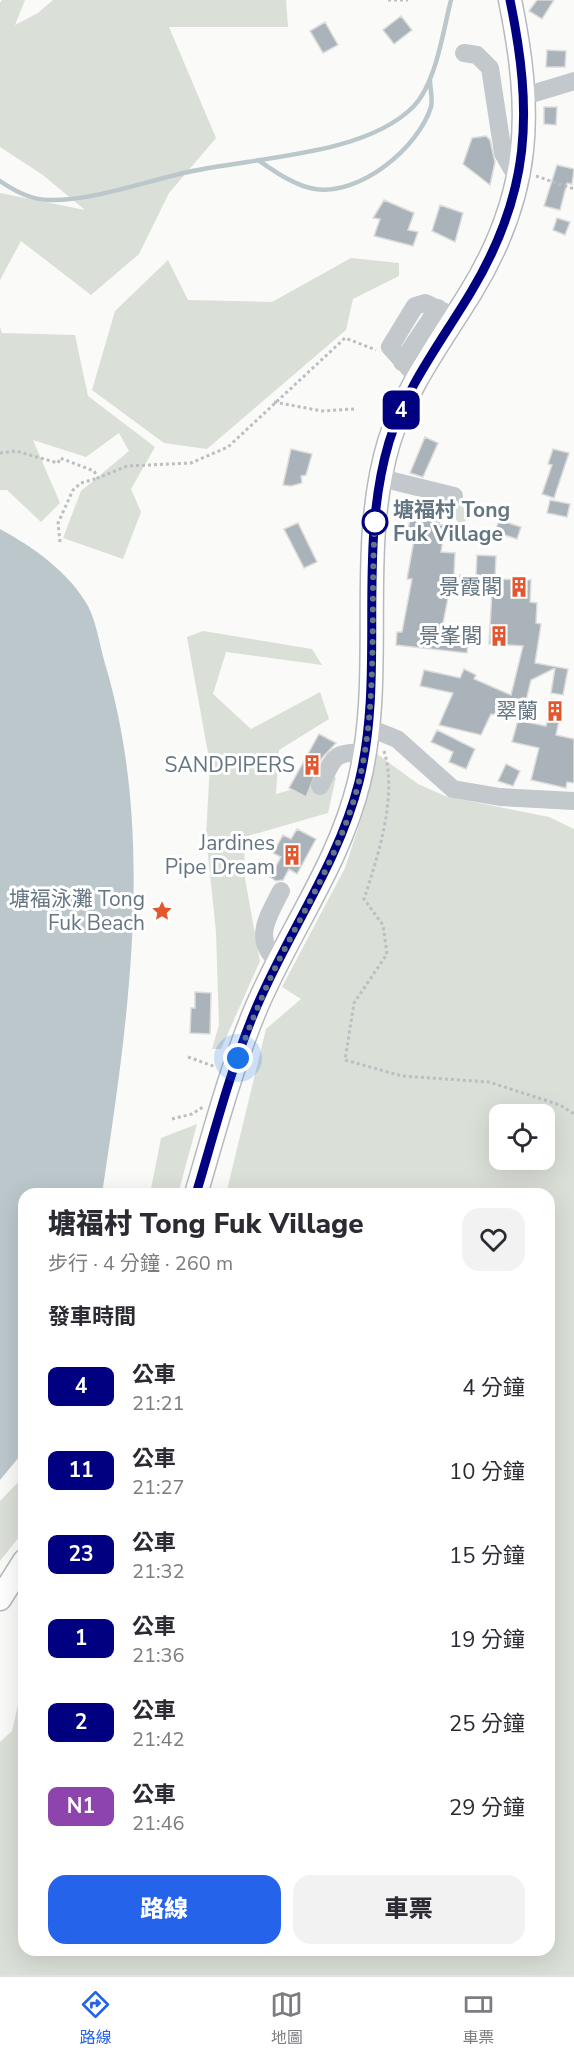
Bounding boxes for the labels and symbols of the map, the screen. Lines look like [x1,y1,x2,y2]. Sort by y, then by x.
line badge: 4 [382,390,420,430]
place label: 塘福村 Tong Fuk Village [393,496,510,548]
marker: 塘福村 Tong Fuk Village [362,509,388,535]
place label: 景霞閣 [439,573,502,601]
building icon: 景霞閣 [507,575,531,599]
place label: 景峯閣 [419,622,482,650]
building icon: 景峯閣 [487,624,511,648]
place label: 翠蘭 [496,697,538,725]
building icon: 翠蘭 [543,699,567,723]
place label: SANDPIPERS [165,751,295,779]
building icon: SANDPIPERS [300,753,324,777]
place label: Jardines Pipe Dream [165,829,275,881]
building icon: Jardines Pipe Dream [280,843,304,867]
place label: 塘褔泳灘 Tong Fuk Beach [9,885,145,937]
place icon: 塘褔泳灘 Tong Fuk Beach [150,899,174,923]
your location [223,1043,253,1073]

